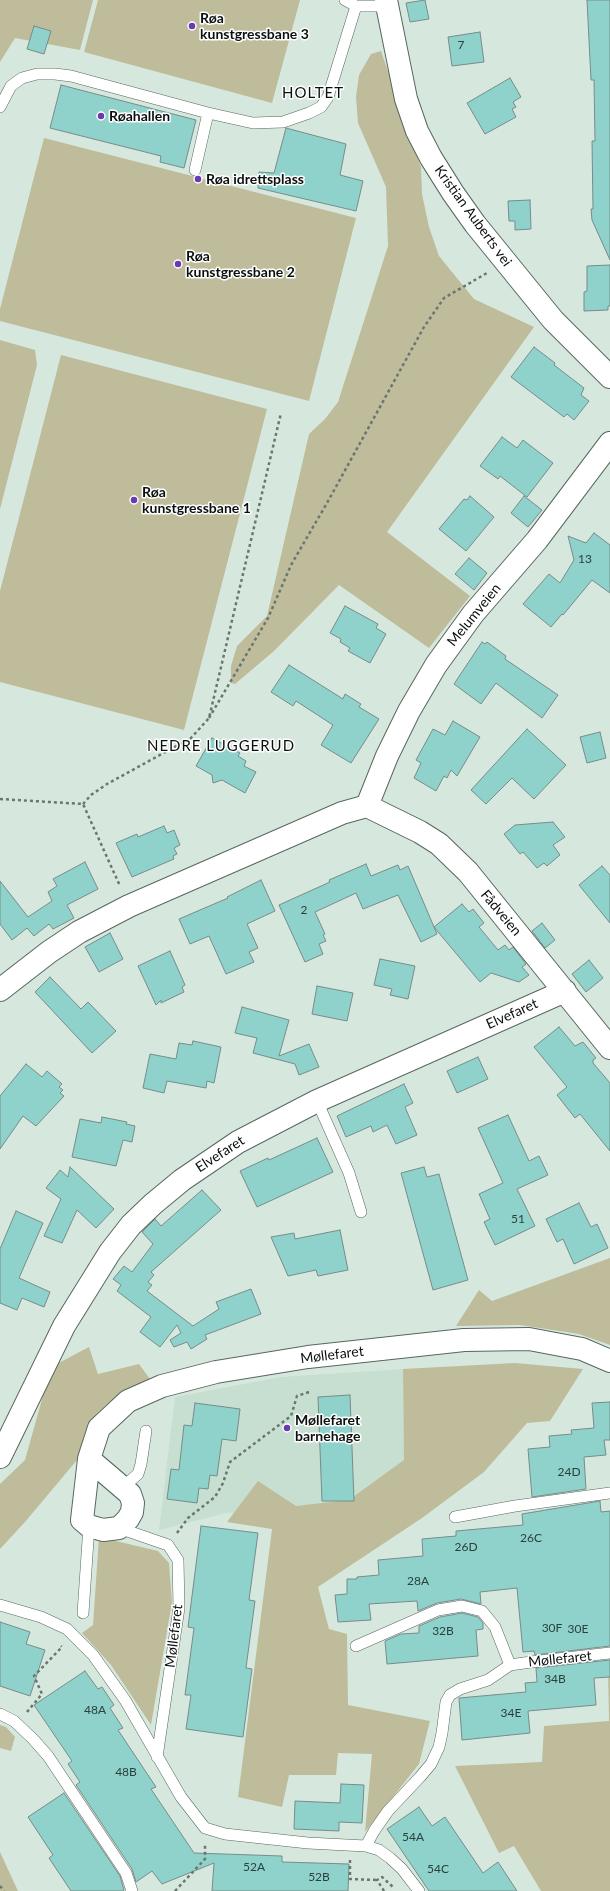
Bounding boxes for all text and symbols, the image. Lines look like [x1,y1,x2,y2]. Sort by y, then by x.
place label: Røa kunstgressbane 3 [200,10,309,42]
marker: Røa kunstgressbane 3 [187,21,197,31]
house number: 7 [458,38,464,52]
district label: HOLTET [282,84,344,102]
place label: Røahallen [109,108,170,124]
marker: Røahallen [96,111,106,121]
street label: Kristian Auberts vei [431,162,515,270]
place label: Røa idrettsplass [206,171,304,187]
marker: Røa idrettsplass [193,174,203,184]
place label: Røa kunstgressbane 2 [186,248,295,280]
marker: Røa kunstgressbane 2 [173,259,183,269]
place label: Røa kunstgressbane 1 [142,484,251,516]
marker: Røa kunstgressbane 1 [129,495,139,505]
house number: 13 [578,552,592,566]
street label: Melumveien [444,580,504,650]
district label: NEDRE LUGGERUD [147,737,295,755]
street label: Fådveien [477,887,525,939]
house number: 2 [301,903,307,917]
street label: Elvefaret [484,995,540,1033]
street label: Elvefaret [192,1132,248,1176]
house number: 51 [511,1212,525,1226]
street label: Møllefaret [299,1343,365,1367]
place label: Møllefaret barnehage [295,1412,360,1444]
marker: Møllefaret barnehage [282,1423,292,1433]
house number: 24D [557,1465,581,1479]
house number: 26C [520,1531,542,1545]
house number: 26D [454,1540,478,1554]
house number: 28A [407,1574,429,1588]
street label: Møllefaret [162,1603,186,1669]
house number: 30F [542,1621,562,1635]
house number: 30E [568,1622,588,1636]
house number: 32B [432,1624,454,1638]
street label: Møllefaret [527,1647,593,1671]
house number: 34B [544,1672,566,1686]
house number: 48A [84,1703,106,1717]
house number: 34E [501,1706,521,1720]
house number: 48B [115,1765,137,1779]
house number: 54A [402,1830,424,1844]
house number: 52A [243,1860,265,1874]
house number: 54C [427,1862,449,1876]
house number: 52B [308,1870,330,1884]

